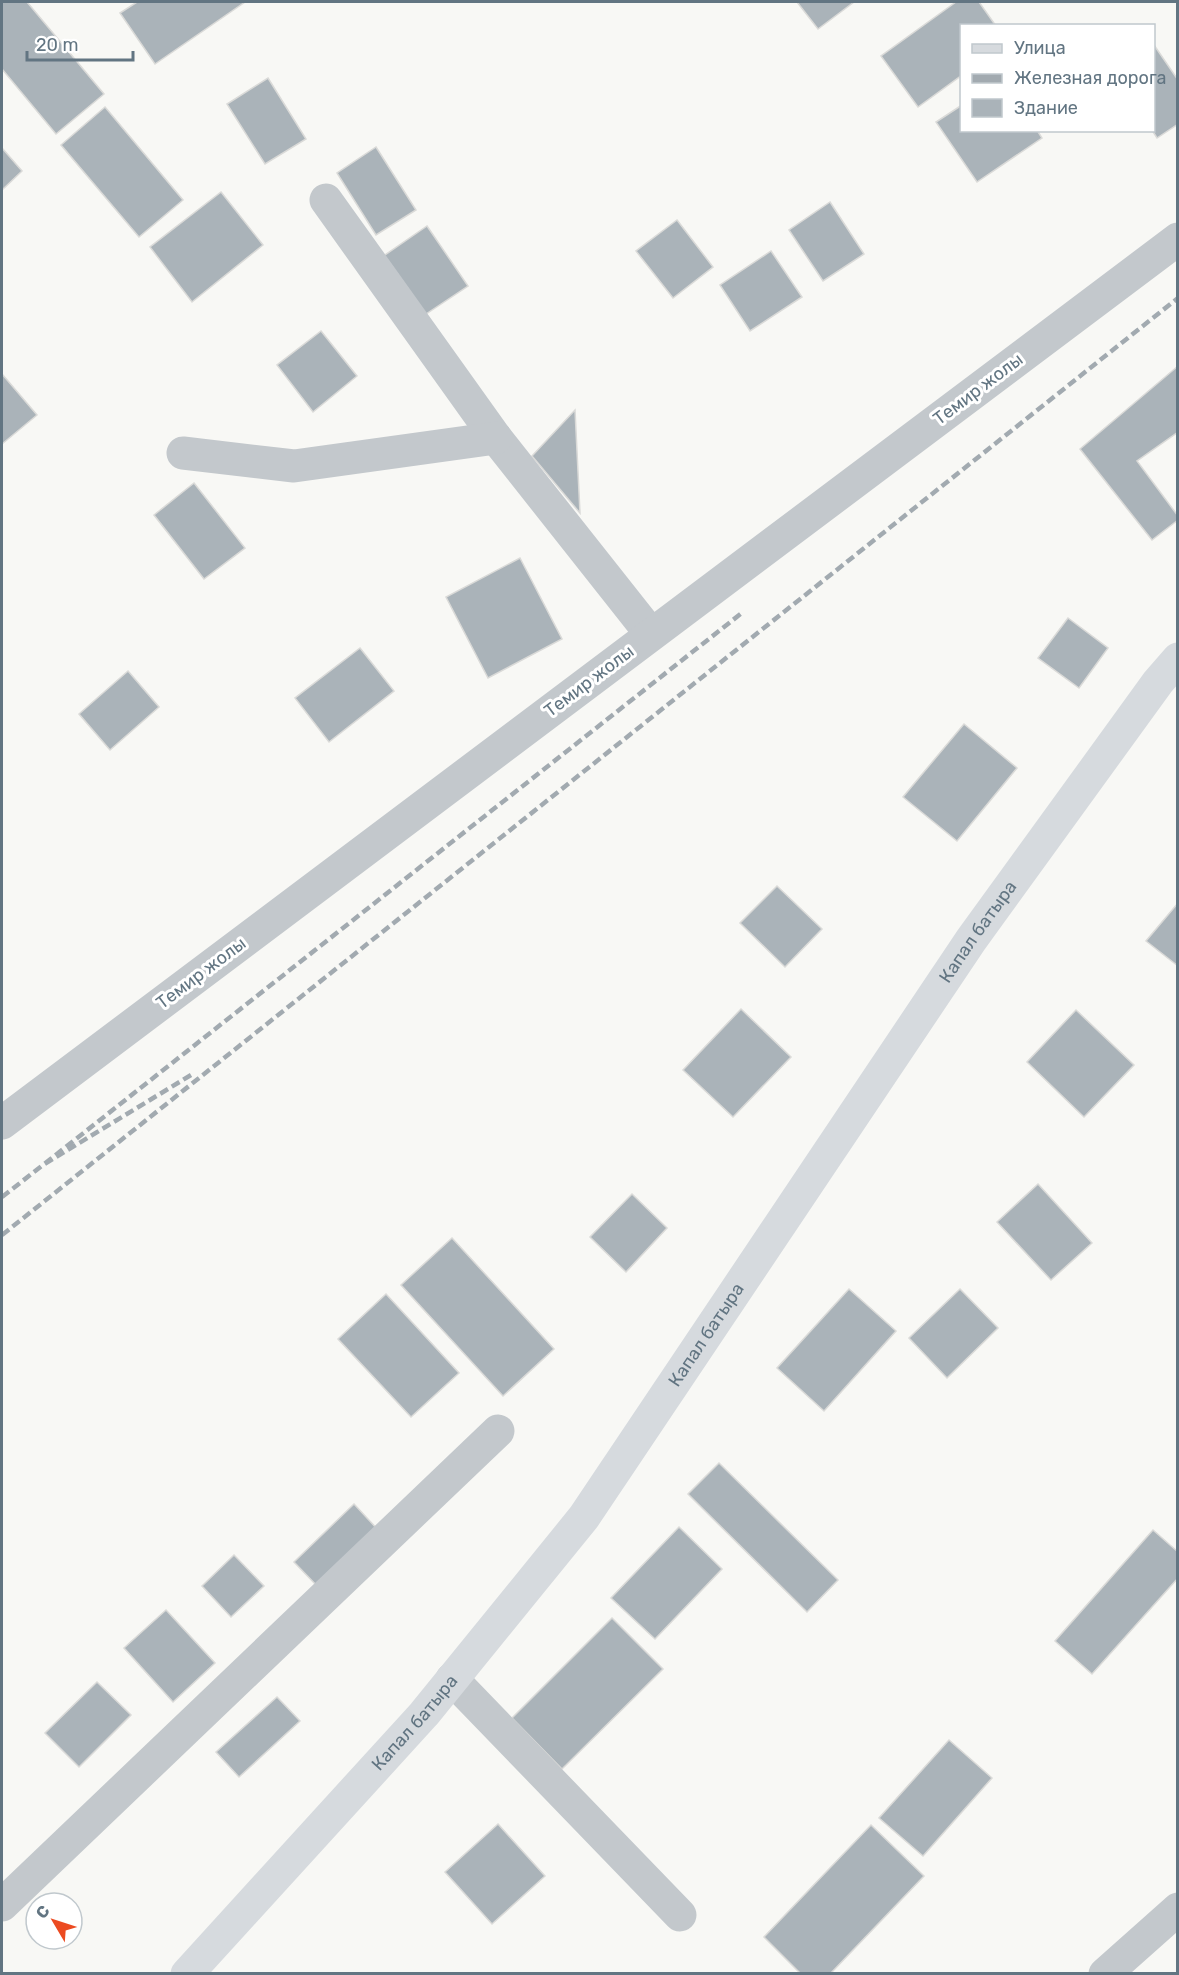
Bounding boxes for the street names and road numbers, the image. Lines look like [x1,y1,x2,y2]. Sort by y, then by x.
street label: Темир жолы [929,348,1027,430]
street label: Темир жолы [540,640,638,722]
street label: Капал батыра [934,876,1021,987]
street label: Темир жолы [152,932,250,1014]
street label: Капал батыра [664,1279,749,1391]
street label: Капал батыра [367,1670,462,1775]

